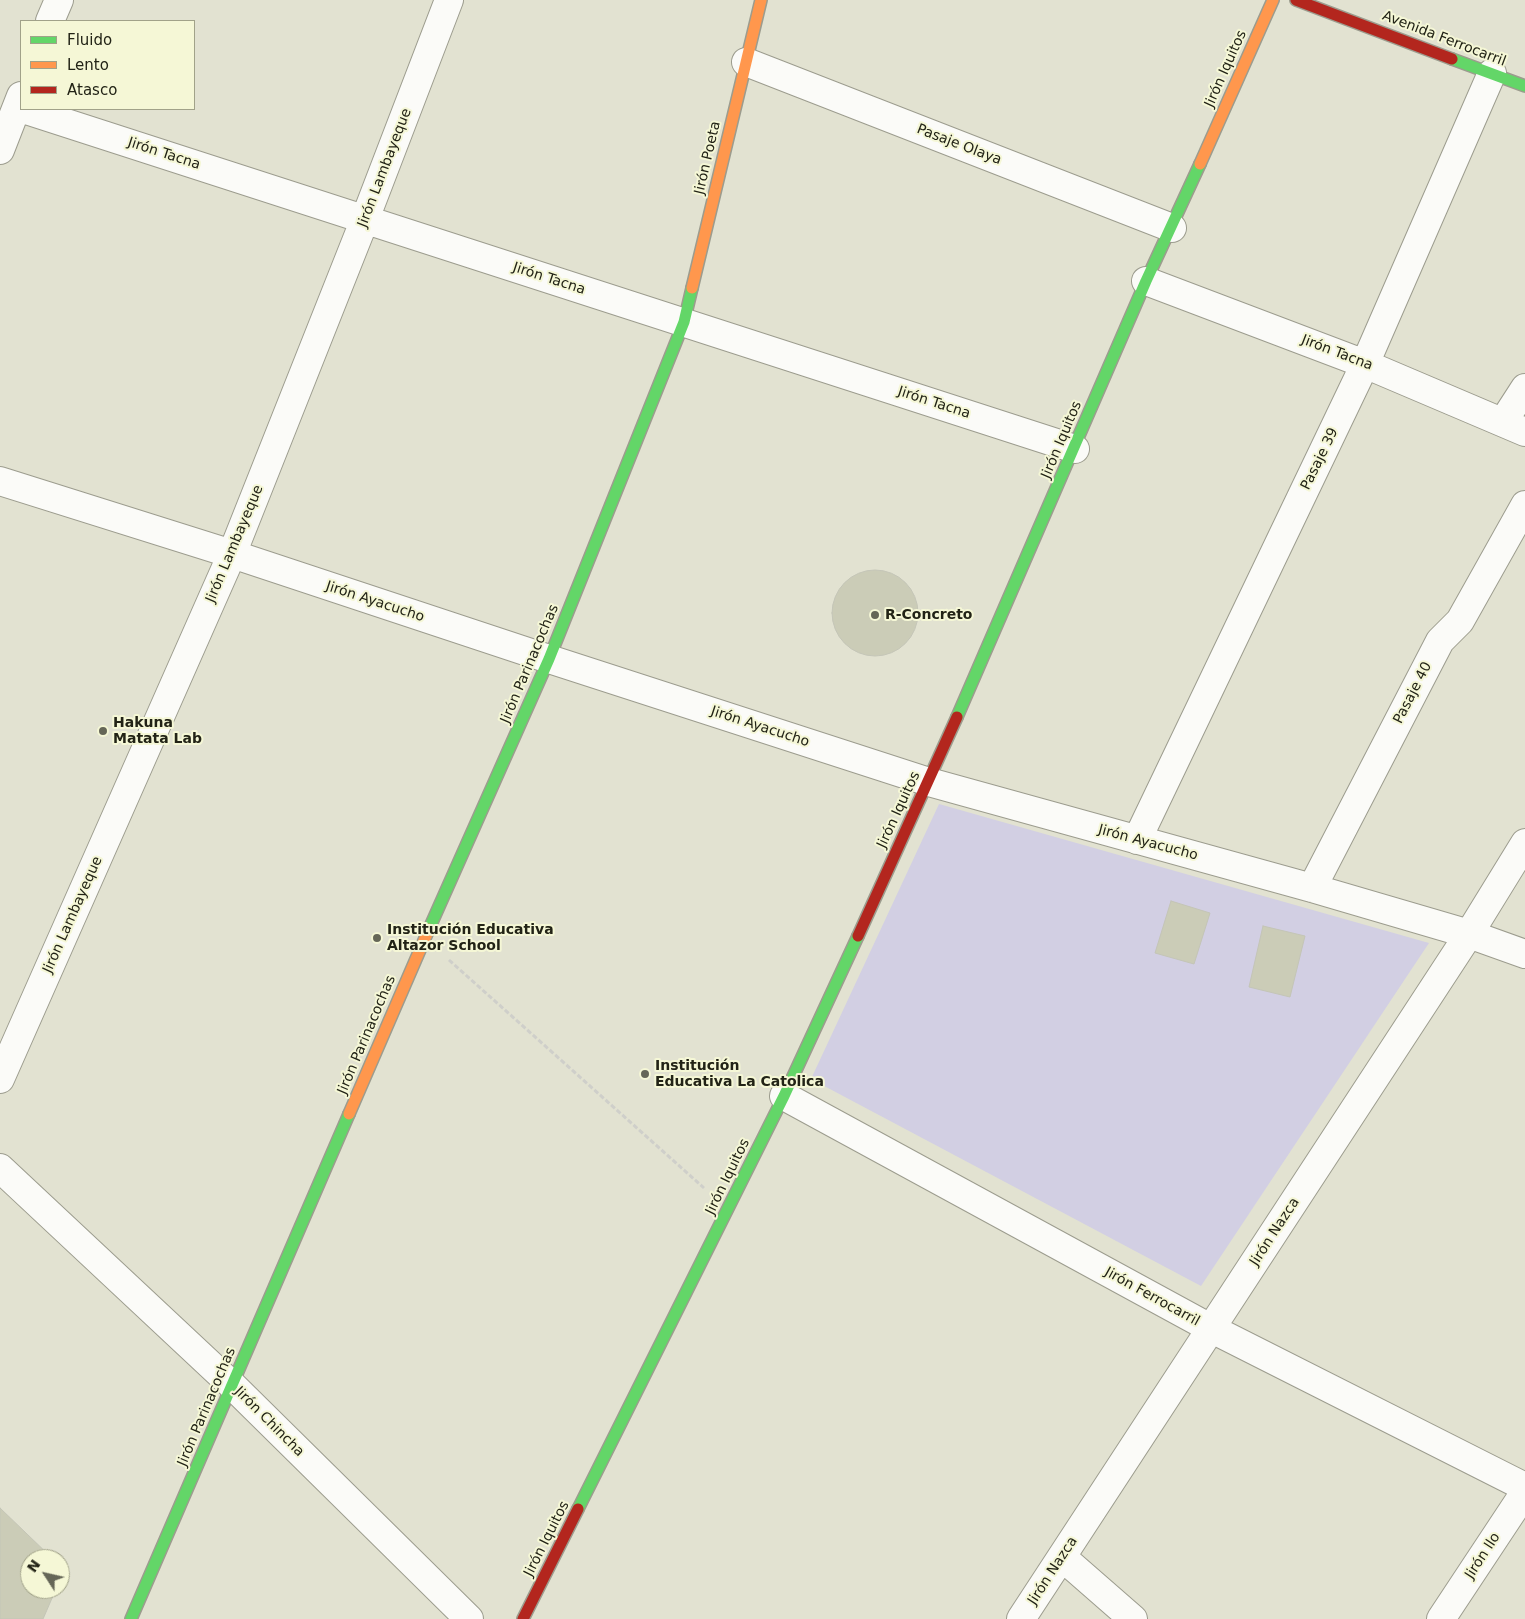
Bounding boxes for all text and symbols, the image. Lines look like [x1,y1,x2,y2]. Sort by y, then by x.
street label: Avenida Ferrocarril [1380,8,1508,70]
legend [20,20,195,110]
street label: Jirón Iquitos [1202,28,1250,110]
text: Fluido [67,31,112,49]
text: Lento [67,56,109,74]
text: Atasco [67,81,117,99]
street label: Jirón Lambayeque [355,106,415,230]
street label: Jirón Poeta [691,120,725,196]
street label: Pasaje Olaya [914,121,1004,169]
street label: Jirón Tacna [126,134,202,174]
street label: Jirón Tacna [511,259,587,299]
street label: Jirón Tacna [1299,332,1375,374]
street label: Jirón Tacna [896,383,972,423]
street label: Jirón Iquitos [1038,399,1086,481]
street label: Pasaje 39 [1298,425,1342,493]
street label: Jirón Lambayeque [203,483,267,605]
street label: Jirón Ayacucho [324,578,426,626]
street label: Jirón Parinacochas [497,602,563,726]
place label: R-Concreto [885,607,972,623]
marker: R-Concreto [869,609,881,621]
street label: Pasaje 40 [1390,659,1436,727]
street label: Jirón Ayacucho [709,703,811,751]
place label: Hakuna Matata Lab [113,715,202,748]
marker: Hakuna Matata Lab [97,725,109,737]
street label: Jirón Iquitos [874,769,924,851]
street label: Jirón Ayacucho [1096,822,1200,864]
street label: Jirón Lambayeque [40,854,106,976]
place label: Institución Educativa Altazor School [387,922,554,954]
marker: Institución Educativa Altazor School [371,932,383,944]
street label: Jirón Parinacochas [334,973,400,1097]
place label: Institución Educativa La Catolica [655,1058,824,1090]
marker: Institución Educativa La Catolica [639,1068,651,1080]
street label: Jirón Iquitos [702,1136,754,1218]
street label: Jirón Nazca [1247,1195,1303,1269]
street label: Jirón Ferrocarril [1102,1264,1202,1330]
street label: Jirón Parinacochas [174,1345,240,1469]
street label: Jirón Chincha [231,1384,307,1460]
street label: Jirón Iquitos [521,1498,573,1580]
street label: Jirón Ilo [1462,1530,1504,1582]
street label: Jirón Nazca [1025,1534,1081,1608]
north arrow [20,1549,70,1599]
text: N [24,1557,43,1575]

